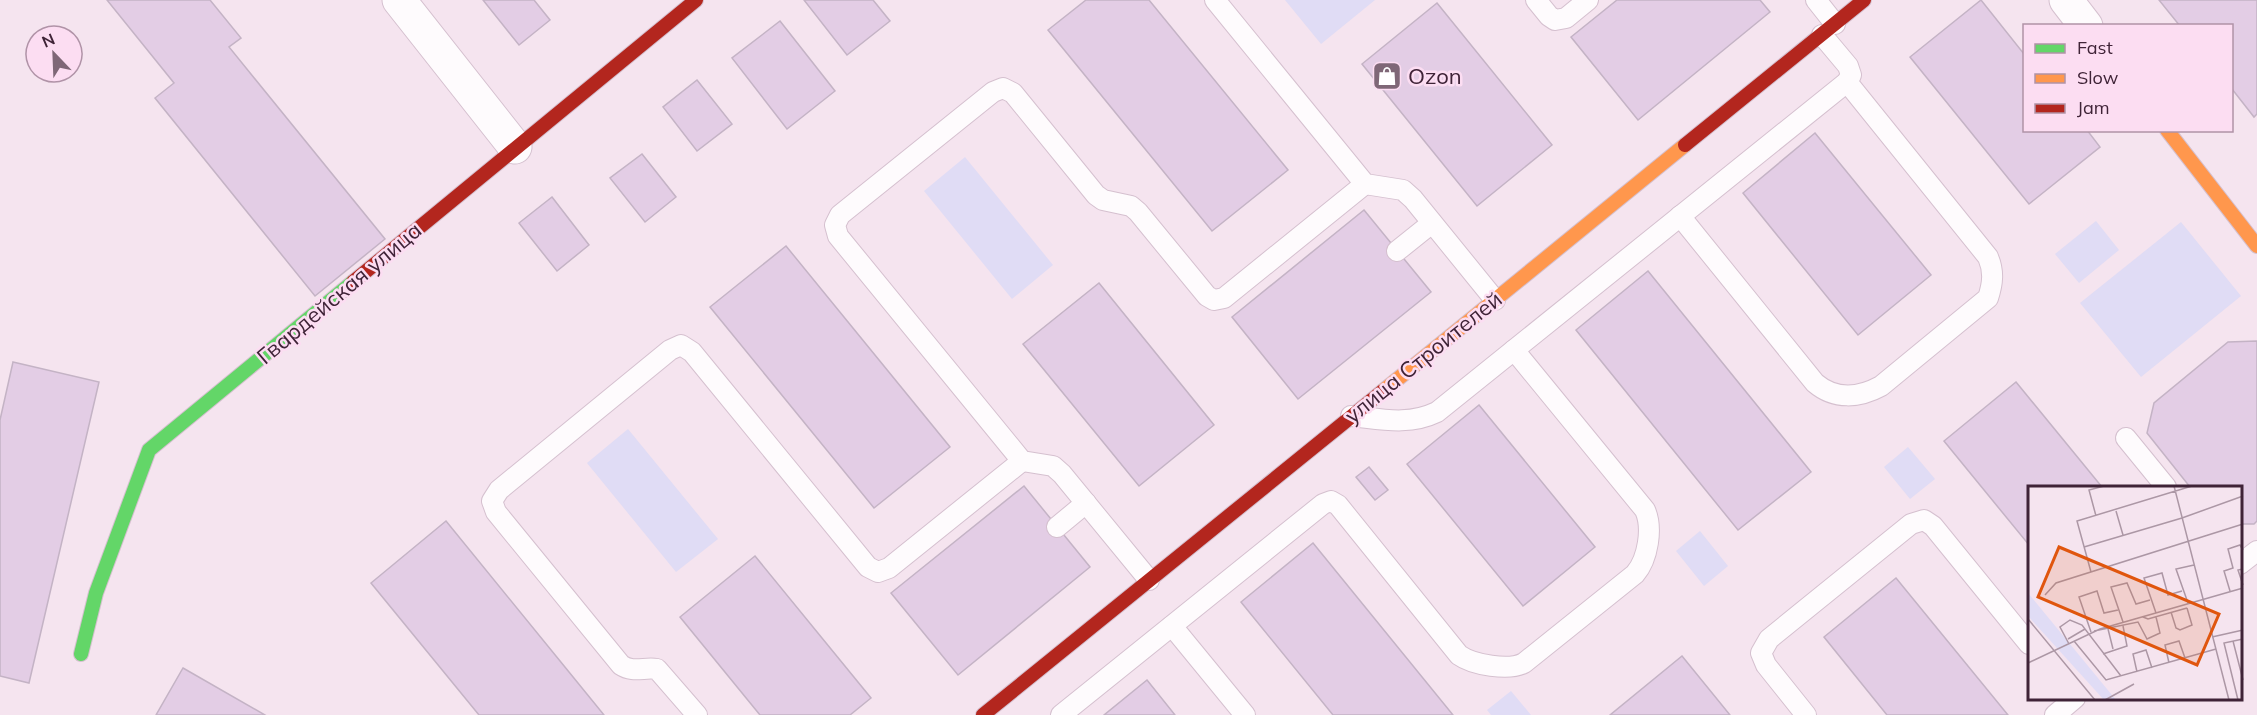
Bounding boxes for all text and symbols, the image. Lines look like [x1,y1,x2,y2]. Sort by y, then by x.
north arrow [24,24,84,84]
legend [2023,24,2233,132]
text: N [39,29,58,52]
text: Fast [2077,36,2113,59]
shop icon: Ozon [1371,60,1403,92]
place label: Ozon [1408,62,1462,90]
text: Slow [2077,66,2119,89]
text: Jam [2077,96,2110,119]
street label: Гвардейская улица [251,216,427,370]
street label: улица Строителей [1339,285,1507,429]
inset map [2028,486,2242,700]

